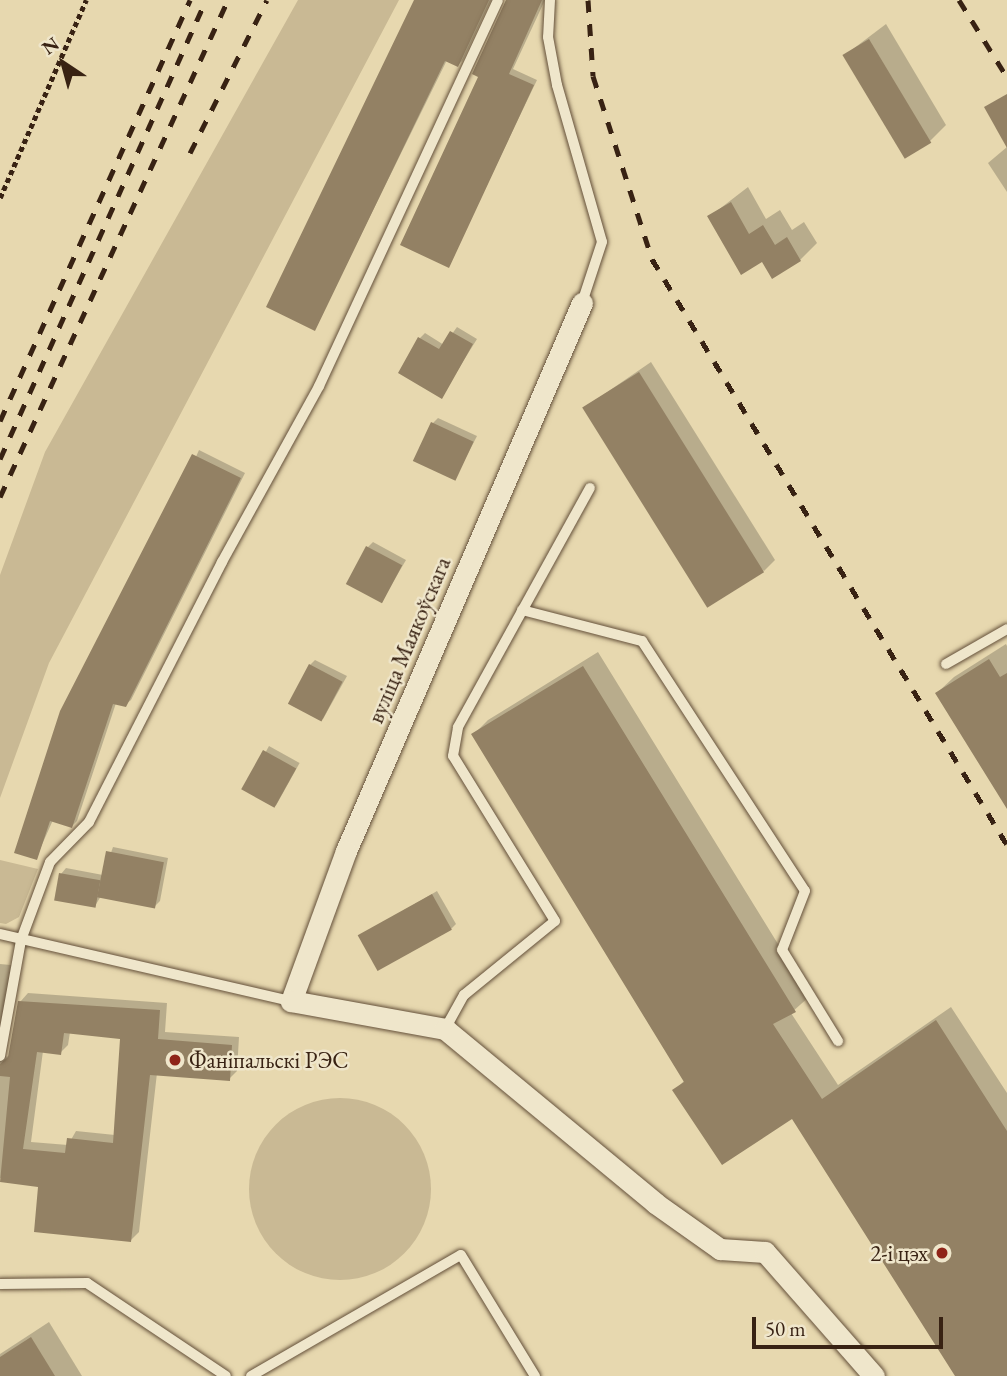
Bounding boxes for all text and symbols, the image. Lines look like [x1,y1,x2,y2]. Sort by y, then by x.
north arrow [28,28,98,98]
text: N [37,31,64,60]
street label: вуліца Маякоўскага [362,553,456,727]
place label: Фаніпальскі РЭС [189,1046,349,1074]
marker: Фаніпальскі РЭС [167,1052,183,1068]
place label: 2-і цэх [870,1239,928,1267]
marker: 2-і цэх [934,1245,950,1261]
scale bar [755,1302,946,1346]
text: 50 m [765,1315,806,1342]

